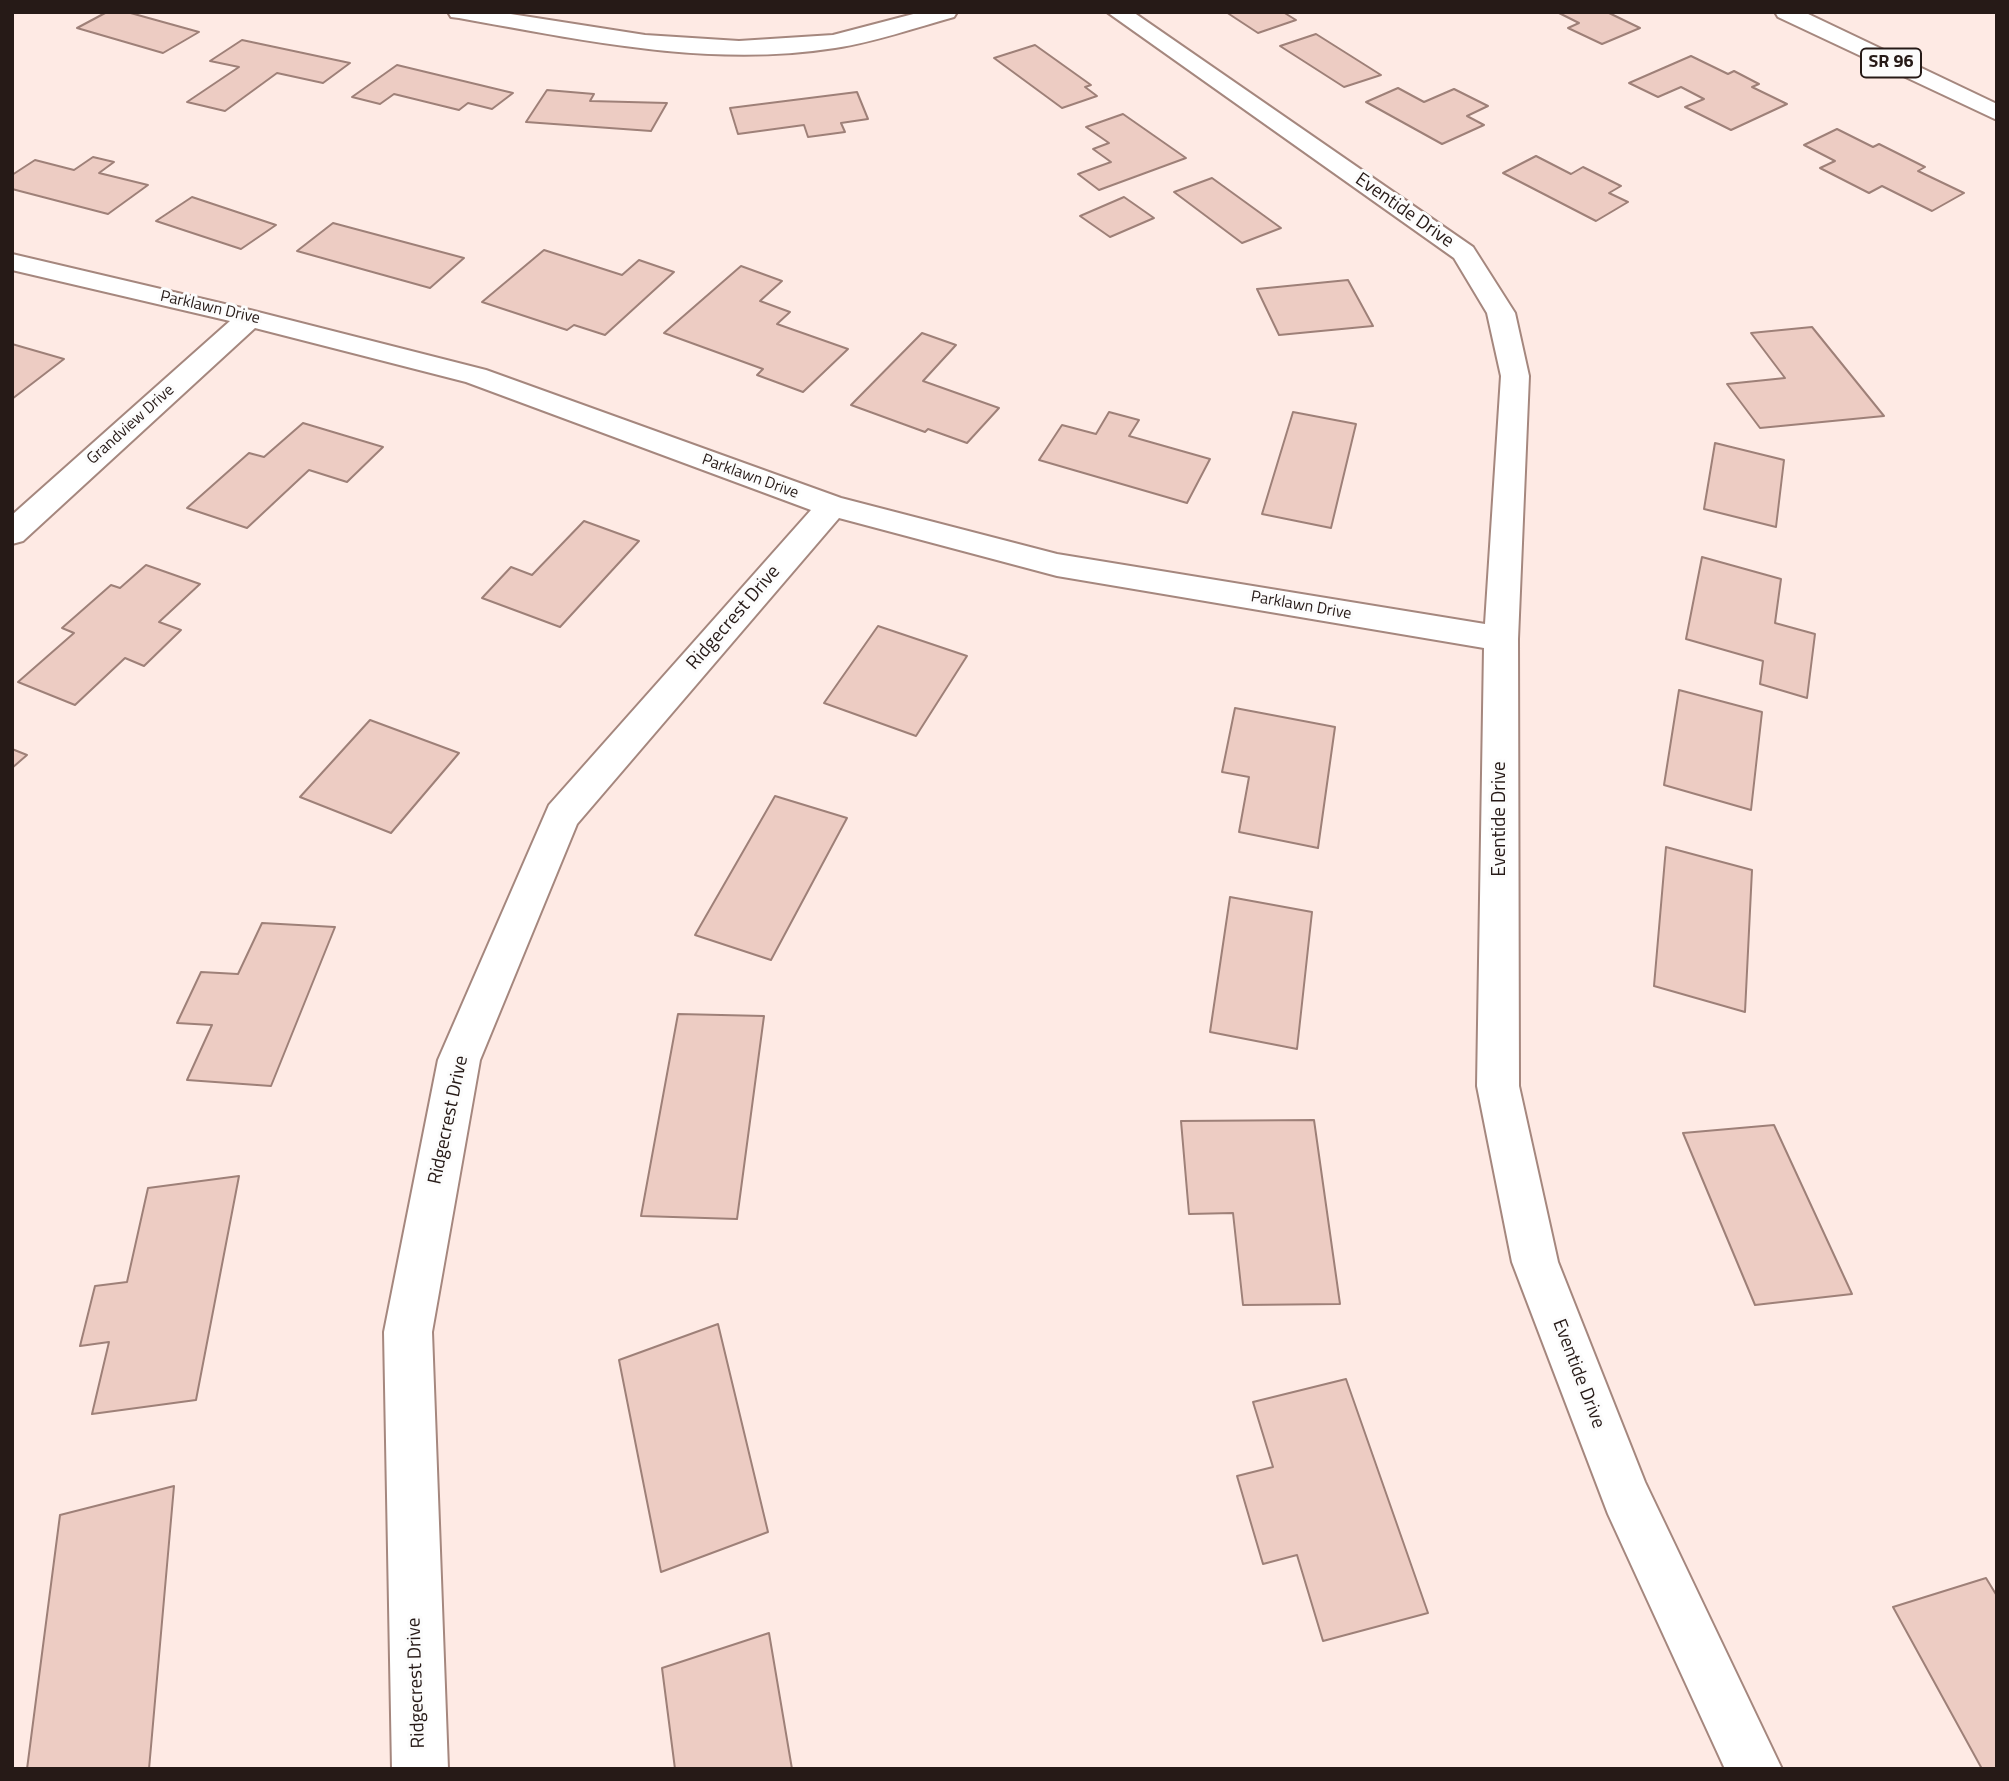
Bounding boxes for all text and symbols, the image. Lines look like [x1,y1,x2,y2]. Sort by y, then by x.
road number: SR 96 [1861,48,1921,78]
street label: Eventide Drive [1350,169,1458,253]
street label: Parklawn Drive [158,287,262,329]
street label: Grandview Drive [84,381,178,469]
street label: Parklawn Drive [699,451,801,503]
street label: Ridgecrest Drive [682,561,786,675]
street label: Parklawn Drive [1249,588,1353,624]
street label: Eventide Drive [1489,761,1511,877]
street label: Ridgecrest Drive [424,1054,474,1186]
street label: Eventide Drive [1547,1316,1609,1432]
street label: Ridgecrest Drive [403,1617,431,1749]

